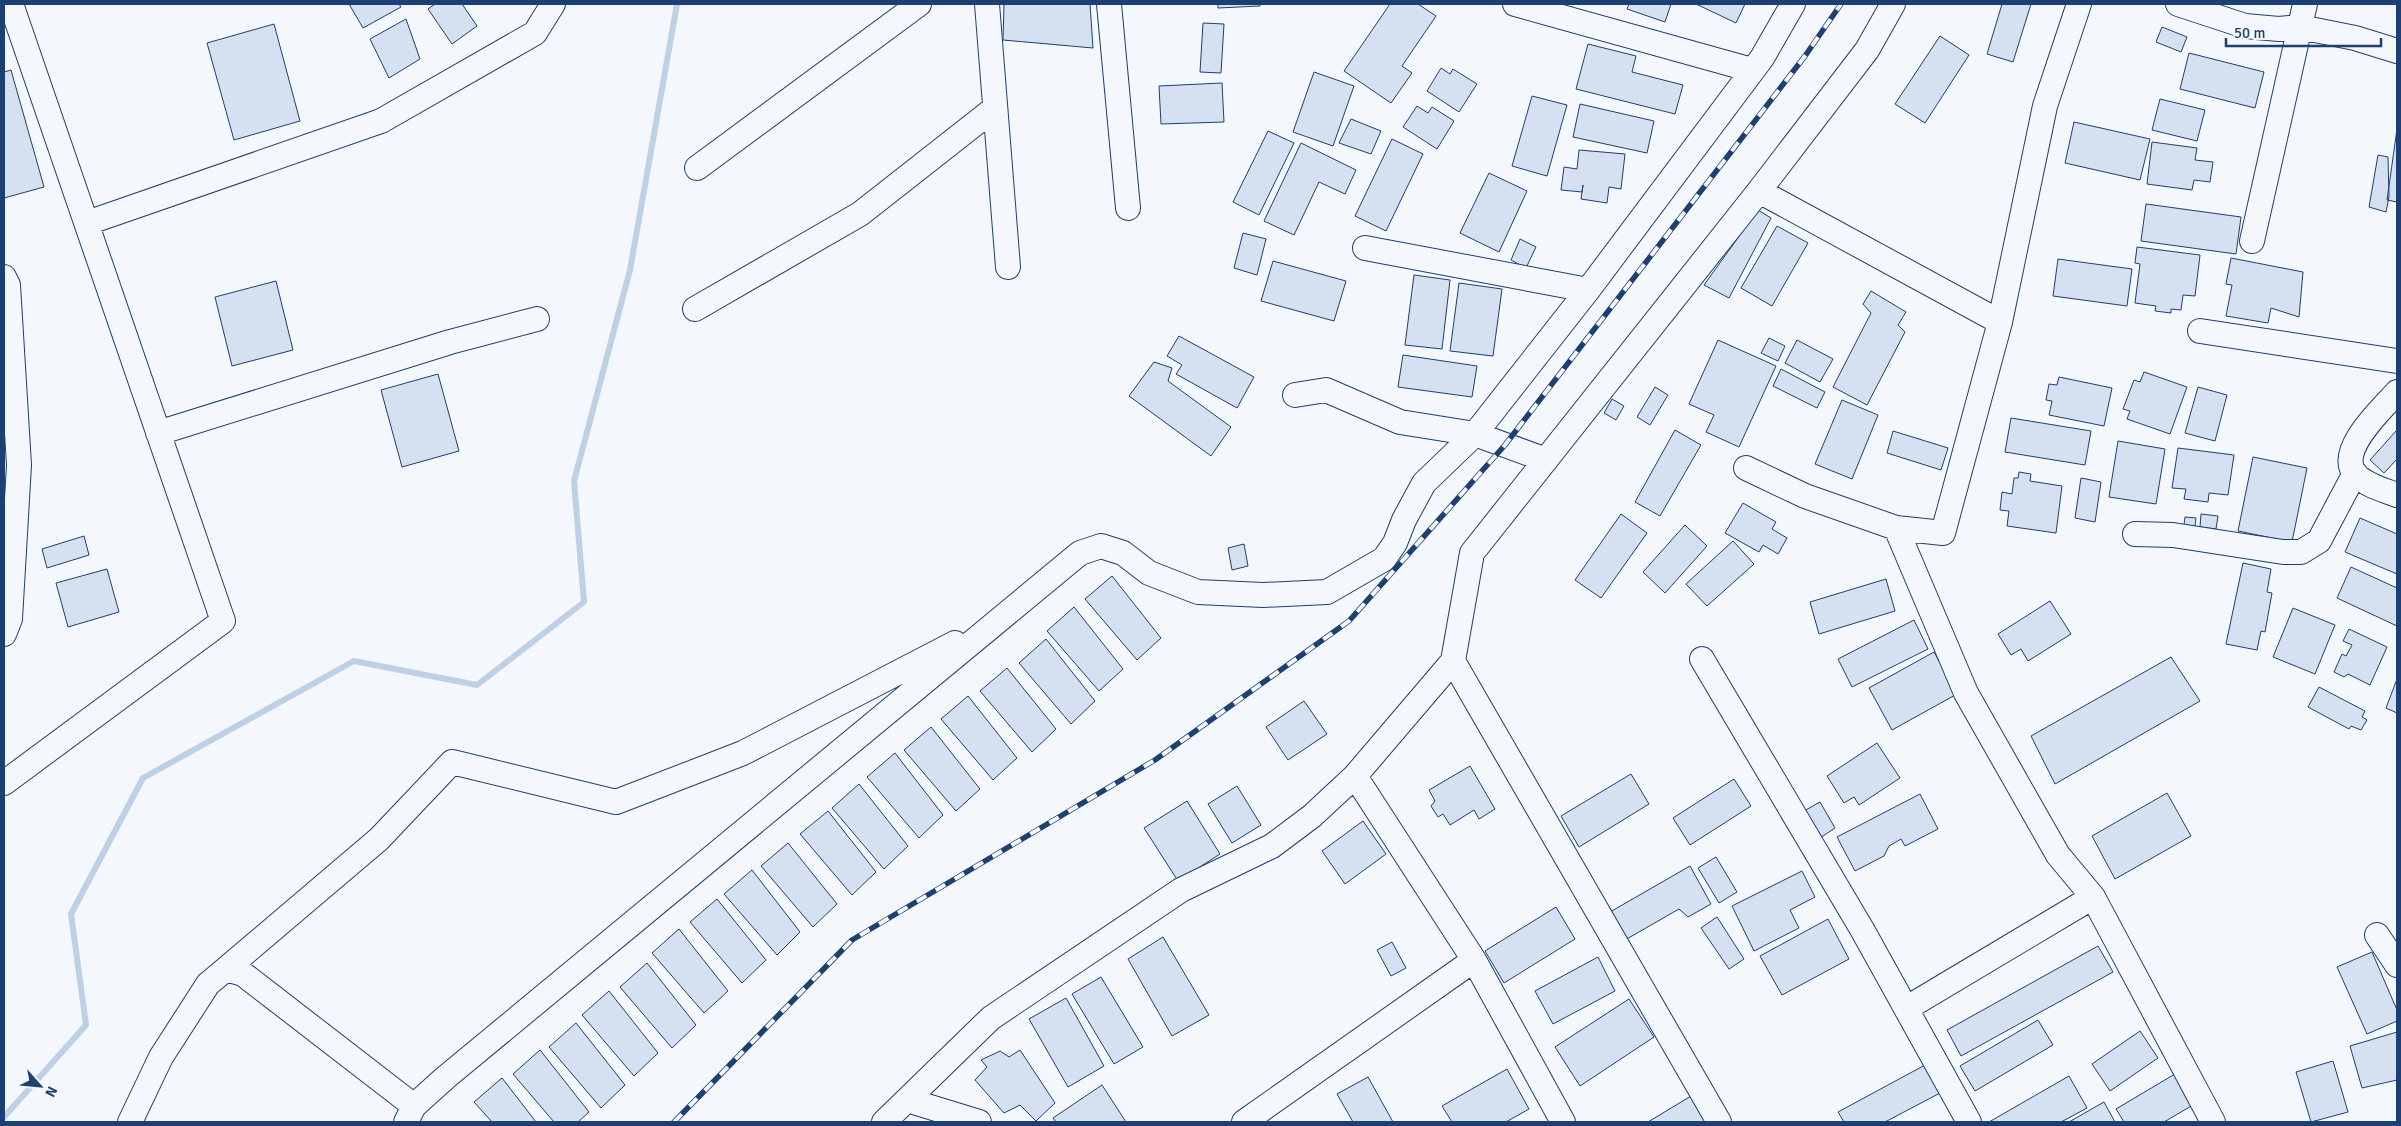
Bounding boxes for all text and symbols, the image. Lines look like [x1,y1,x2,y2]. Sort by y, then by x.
scale bar [2226,15,2381,47]
text: 50 m [2234,24,2265,42]
north arrow [15,1061,65,1111]
text: N [41,1083,61,1100]

